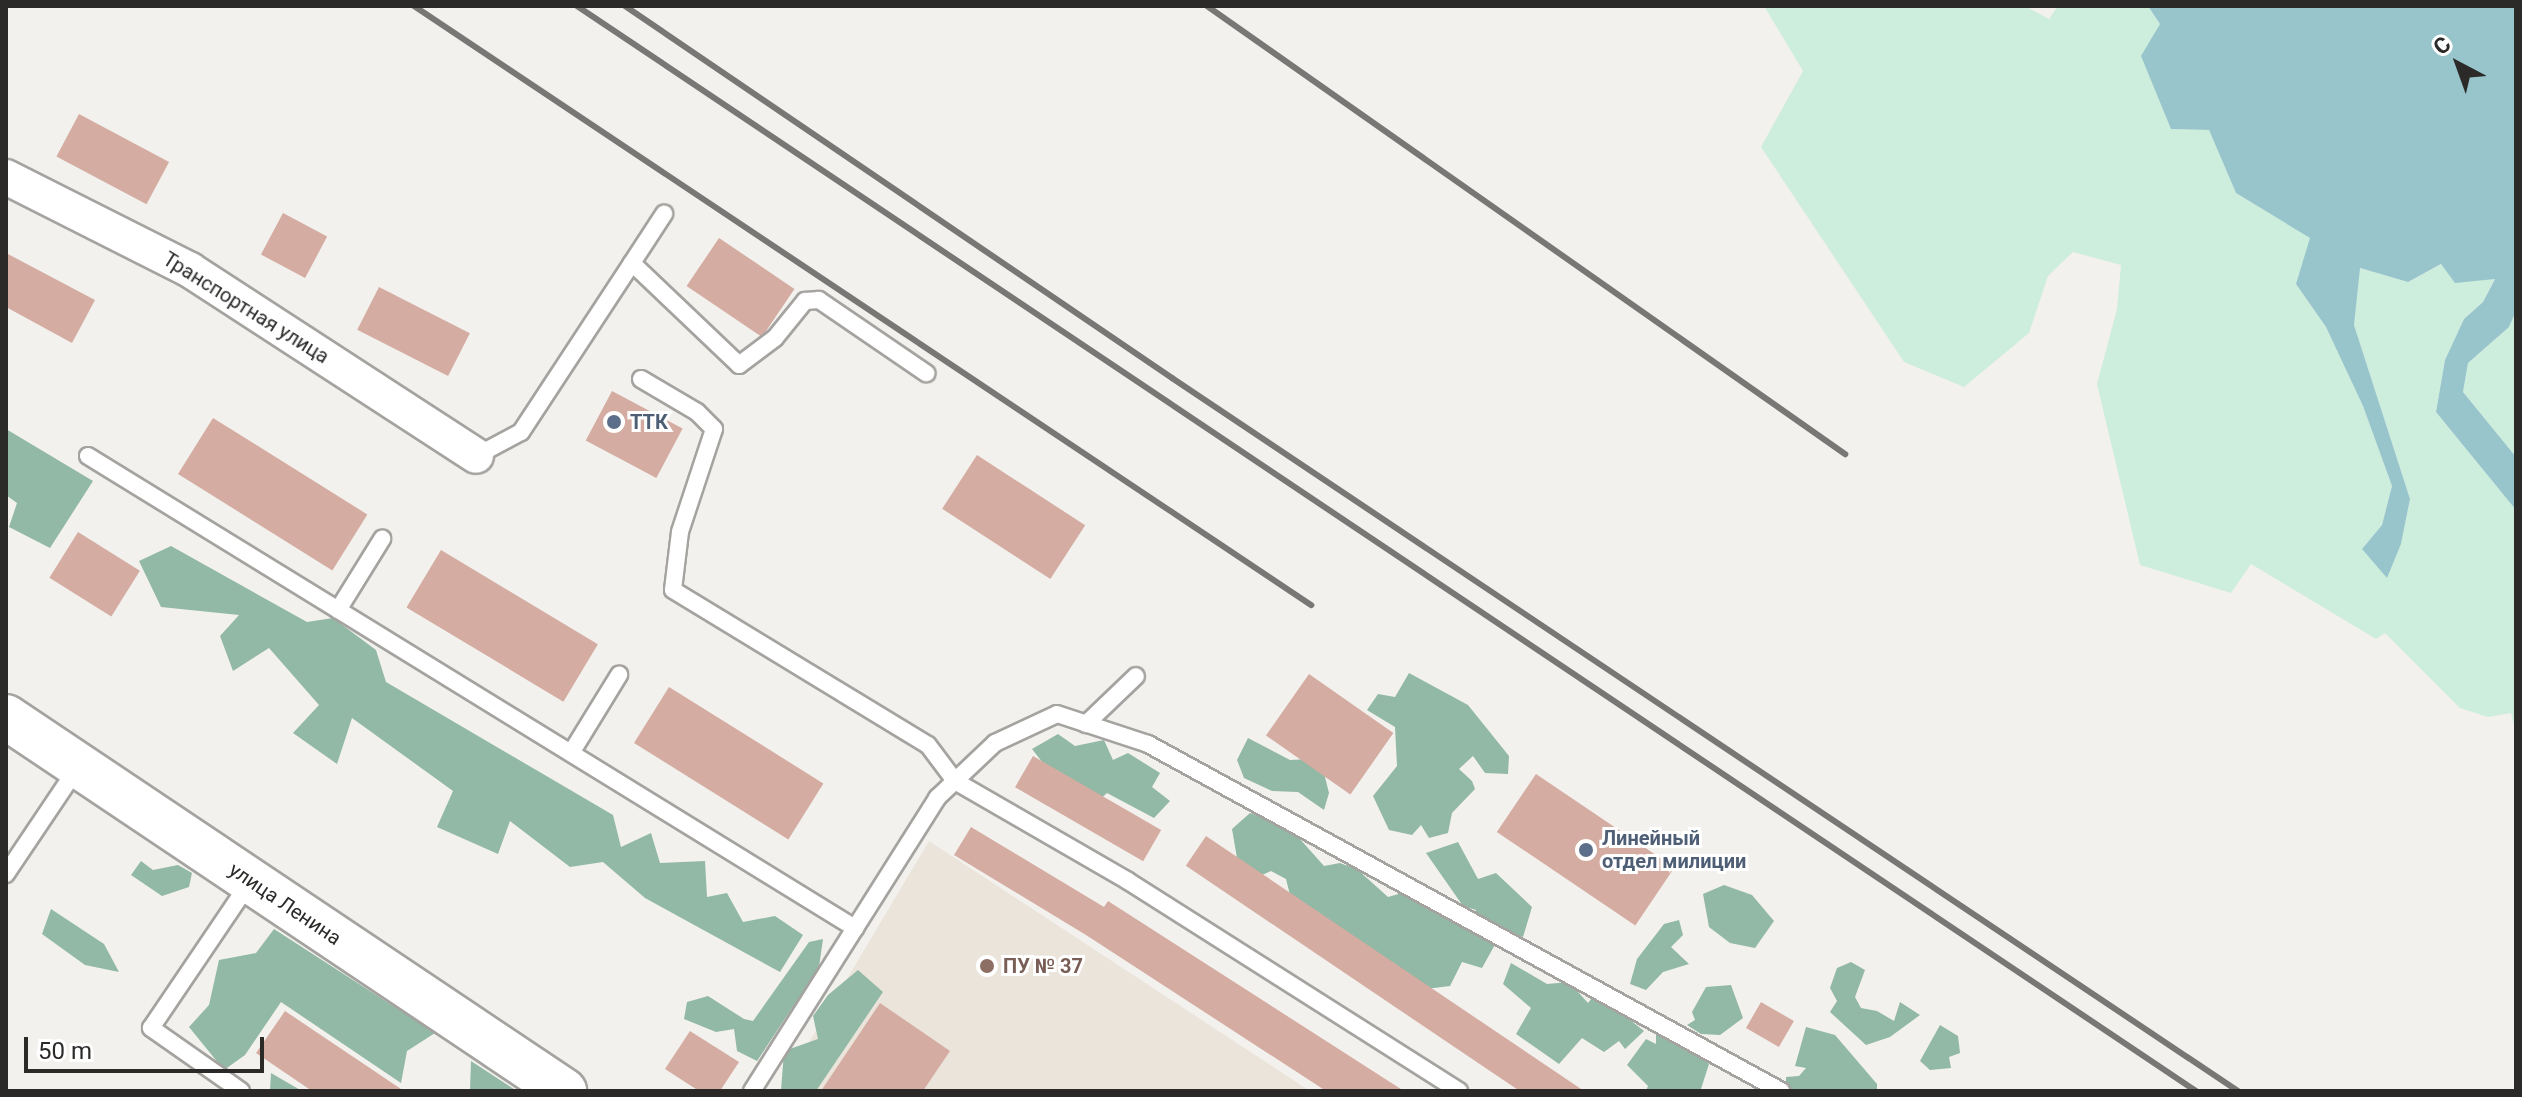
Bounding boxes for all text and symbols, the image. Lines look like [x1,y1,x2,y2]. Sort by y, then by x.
north arrow [2418,24,2498,104]
text: С [2428,31,2456,60]
street label: Транспортная улица [159,247,333,369]
place label: ТТК [630,410,668,434]
marker: ТТК [605,413,623,431]
place label: Линейный отдел милиции [1602,826,1746,873]
marker: Линейный отдел милиции [1577,841,1595,859]
street label: улица Ленина [224,858,346,950]
place label: ПУ № 37 [1003,954,1083,978]
marker: ПУ № 37 [978,957,996,975]
scale bar [28,1021,268,1071]
text: 50 m [38,1037,92,1065]

